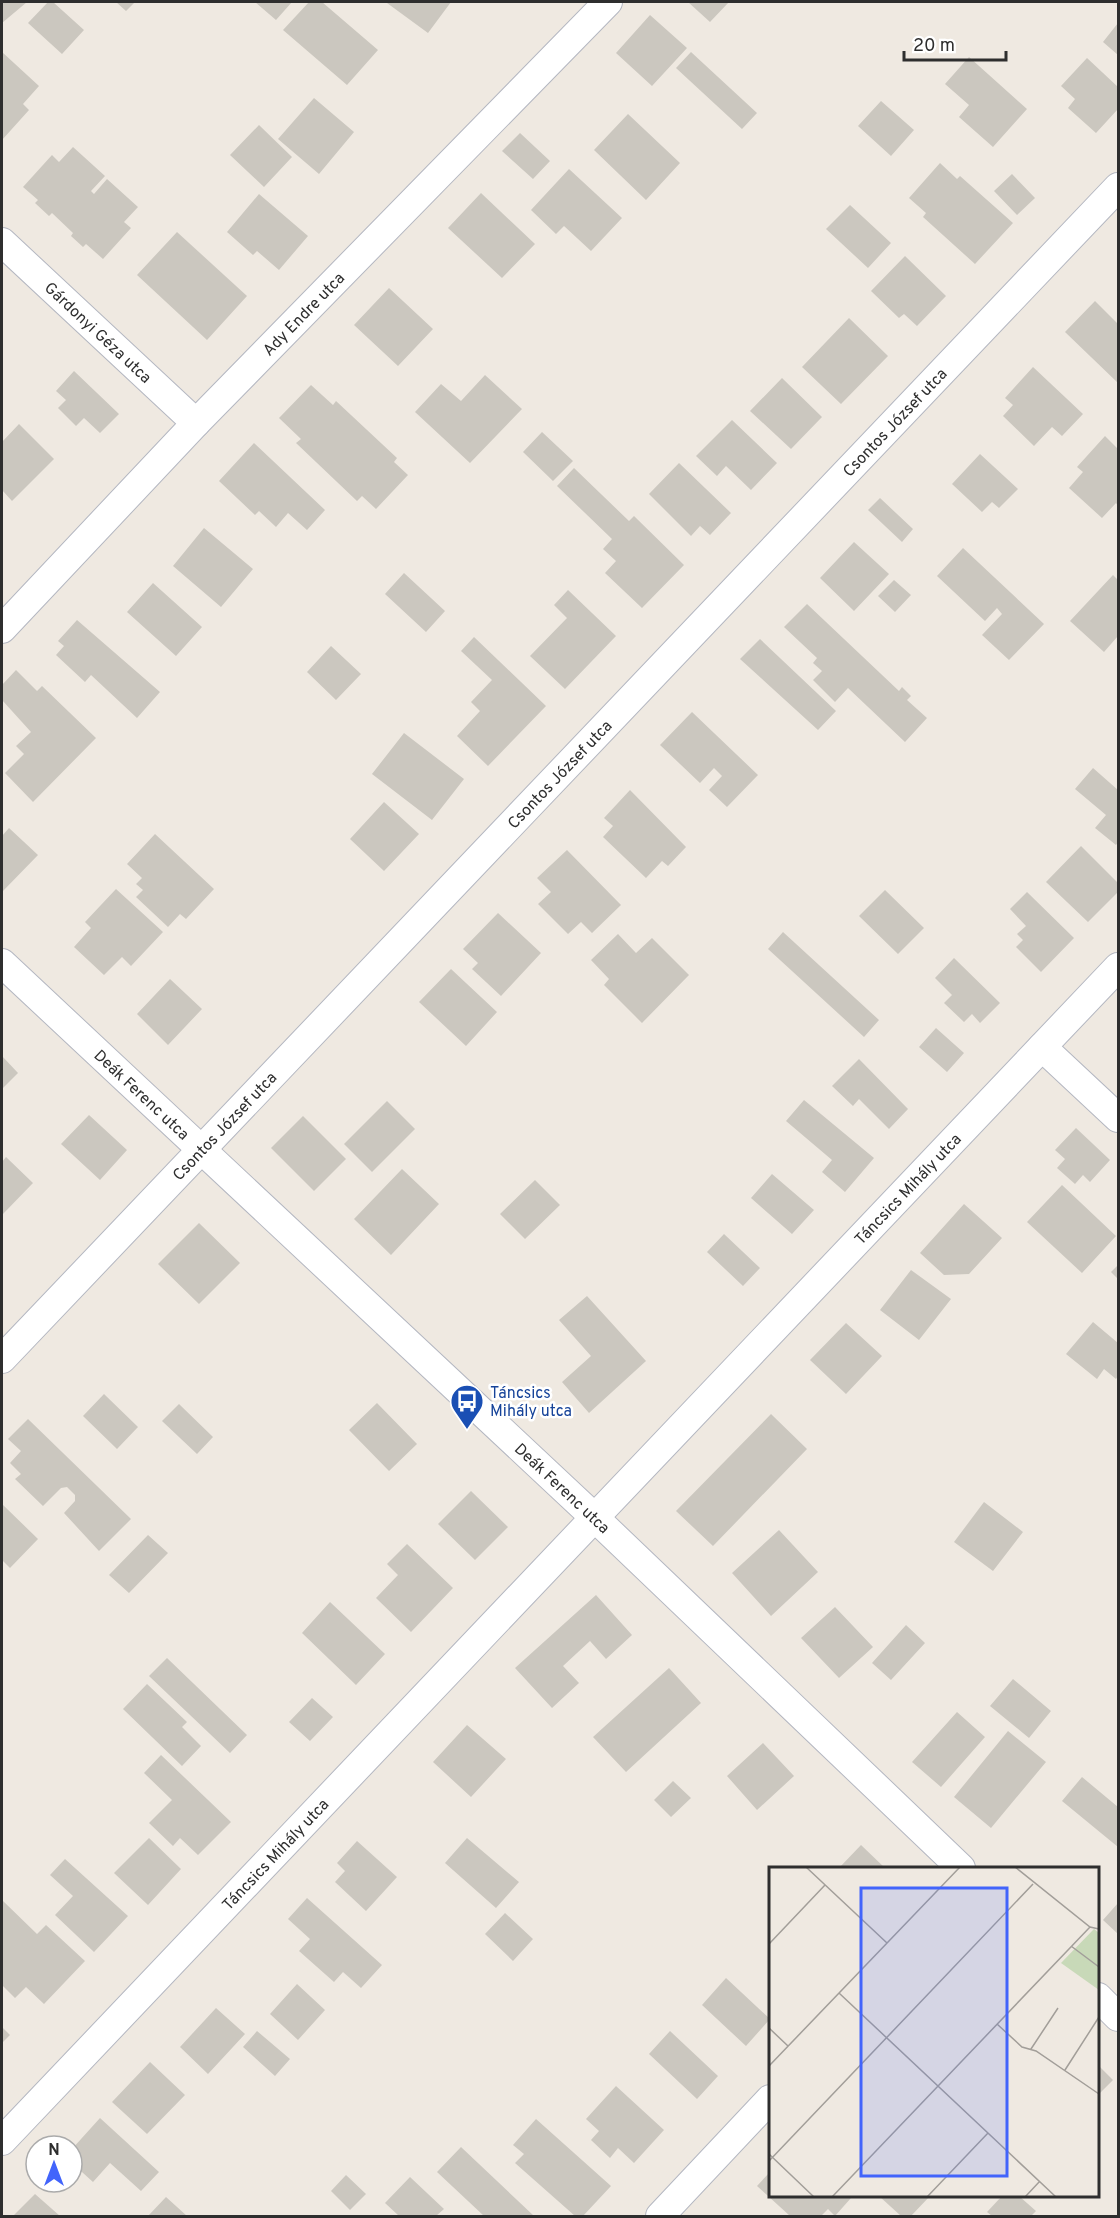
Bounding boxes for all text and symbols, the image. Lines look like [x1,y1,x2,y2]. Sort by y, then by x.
scale bar [904,24,1006,62]
text: 20 m [913,35,955,58]
street label: Ady Endre utca [259,269,350,361]
street label: Gárdonyi Géza utca [39,279,155,388]
street label: Csontos József utca [839,365,952,482]
street label: Csontos József utca [504,717,617,834]
street label: Deák Ferenc utca [89,1046,193,1145]
street label: Csontos József utca [169,1069,282,1186]
street label: Táncsics Mihály utca [851,1130,966,1250]
bus stop icon: Táncsics Mihály utca [449,1383,485,1430]
place label: Táncsics Mihály utca [490,1384,572,1422]
street label: Deák Ferenc utca [510,1440,613,1539]
street label: Táncsics Mihály utca [219,1795,334,1915]
inset map [769,1867,1099,2197]
north arrow [24,2134,84,2194]
text: N [48,2141,60,2161]

